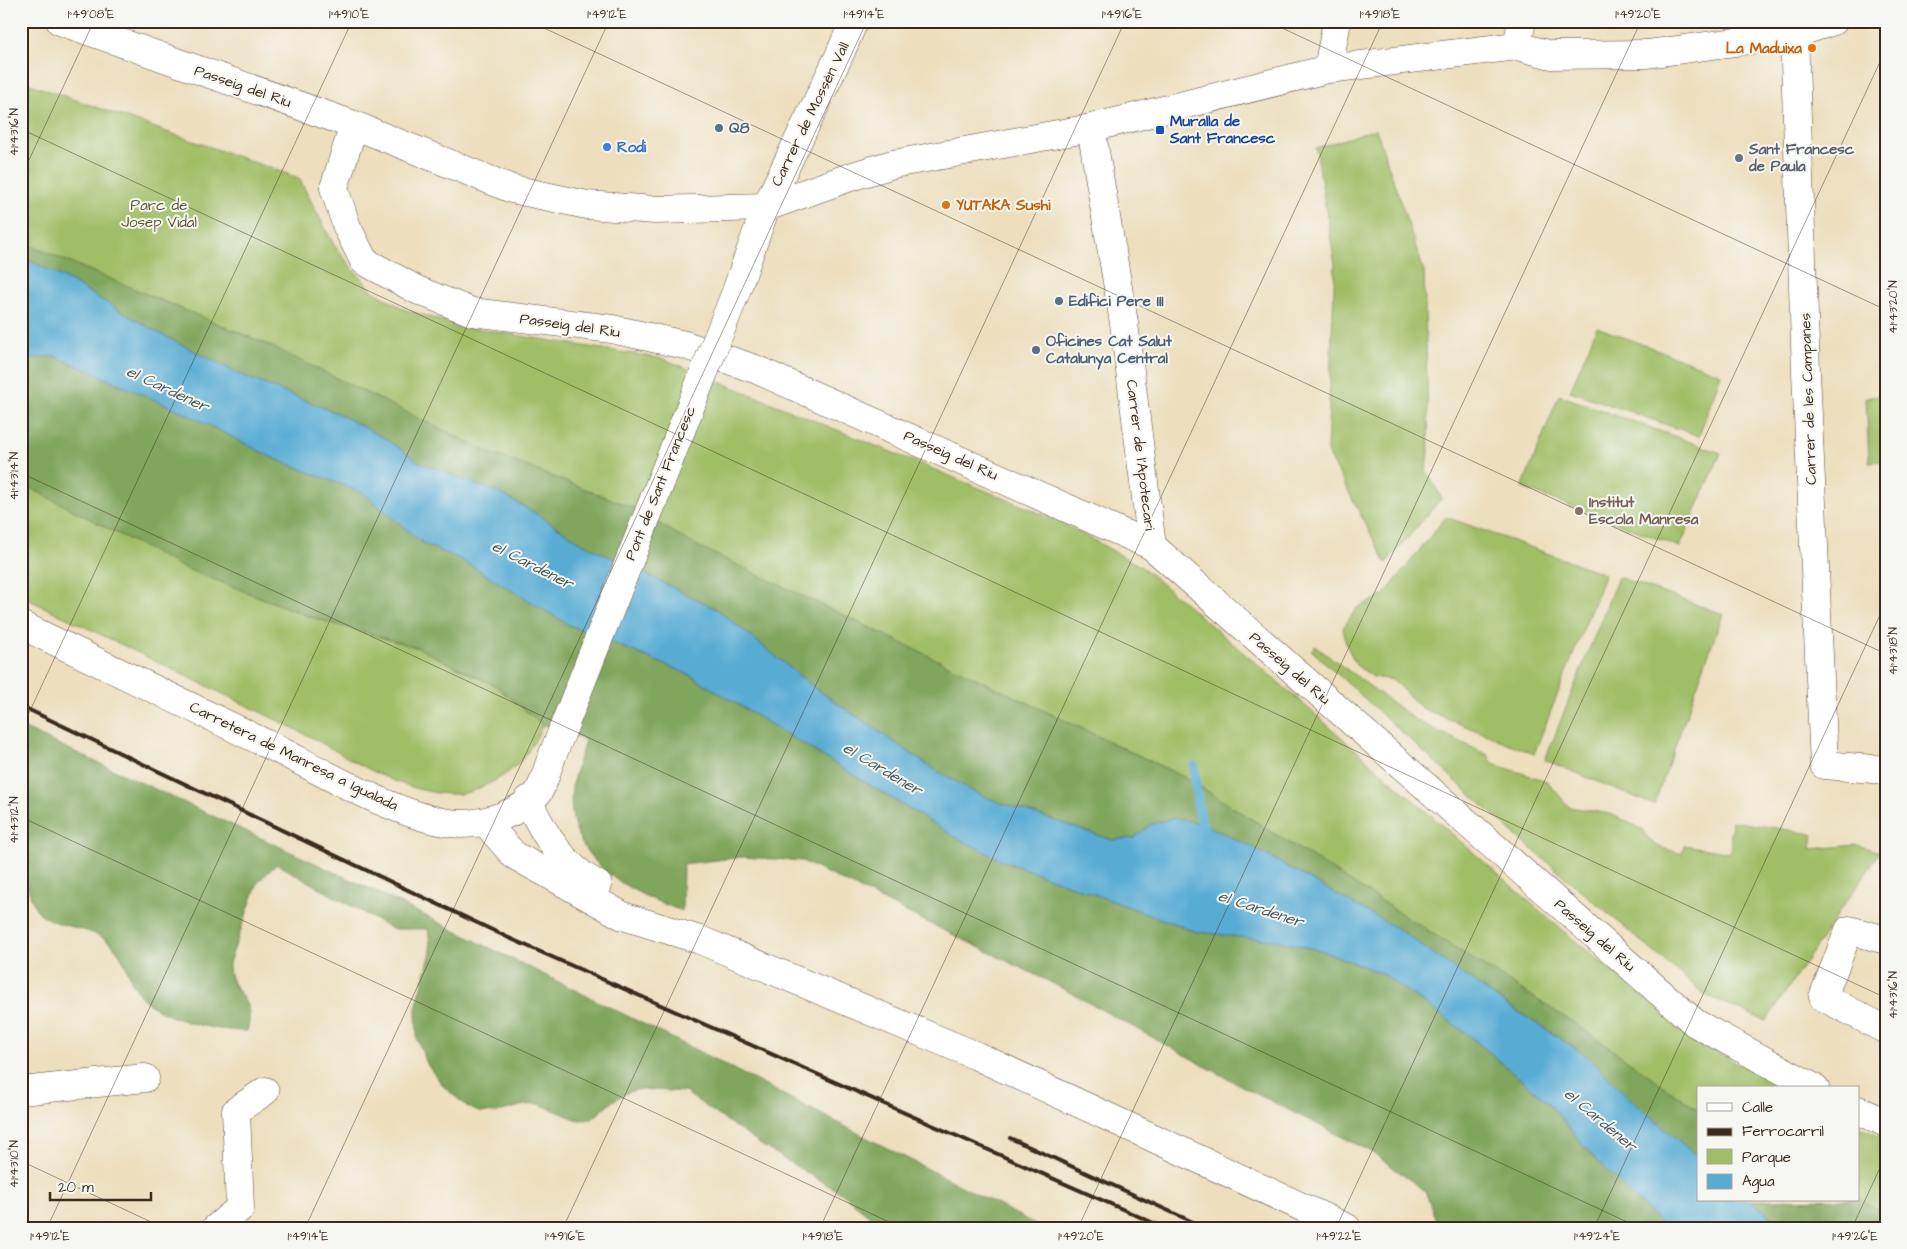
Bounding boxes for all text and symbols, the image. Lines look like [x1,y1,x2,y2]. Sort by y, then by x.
text: 1°49'08"E [68,6,114,23]
text: 1°49'10"E [329,6,369,23]
text: 1°49'12"E [587,6,627,23]
text: 1°49'14"E [844,6,884,23]
text: 1°49'16"E [1102,6,1142,23]
text: 1°49'18"E [1360,6,1400,23]
text: 1°49'20"E [1615,6,1661,23]
street label: Carrer de Mossèn Vall [766,38,855,190]
place label: La Maduixa [1726,38,1802,59]
marker: La Maduixa [1806,42,1818,54]
street label: Passeig del Riu [191,60,294,114]
text: 41°43'16"N [6,108,23,156]
place label: Muralla de Sant Francesc [1169,111,1276,149]
place label: Q8 [729,118,750,139]
marker: Q8 [713,122,725,134]
marker: Muralla de Sant Francesc [1154,124,1166,136]
place label: Rodi [617,137,647,158]
place label: Sant Francesc de Paula [1748,139,1855,177]
marker: Rodi [601,141,613,153]
marker: Sant Francesc de Paula [1733,152,1745,164]
park label: Parc de Josep Vidal [121,195,197,233]
place label: YUTAKA Sushi [956,195,1051,216]
marker: YUTAKA Sushi [940,199,952,211]
text: 41°43'20"N [1885,280,1902,334]
place label: Edifici Pere III [1069,291,1164,312]
marker: Edifici Pere III [1053,295,1065,307]
street label: Passeig del Riu [518,308,622,344]
street label: Carrer de les Campanes [1795,312,1822,485]
place label: Oficines Cat Salut Catalunya Central [1046,331,1173,370]
marker: Oficines Cat Salut Catalunya Central [1030,344,1042,356]
water label: el Cardener [123,360,214,418]
street label: Carrer de l'Apotecari [1121,378,1160,533]
street label: Pont de Sant Francesc [620,402,701,563]
street label: Passeig del Riu [900,425,1002,487]
text: 41°43'14"N [6,451,23,500]
place label: Institut Escola Manresa [1589,492,1699,530]
marker: Institut Escola Manresa [1573,505,1585,517]
water label: el Cardener [488,535,579,596]
text: 41°43'18"N [1885,626,1902,675]
street label: Passeig del Riu [1244,627,1335,710]
street label: Carretera de Manresa a Igualada [185,697,402,817]
water label: el Cardener [839,737,928,802]
text: 41°43'12"N [6,796,23,844]
water label: el Cardener [1215,885,1308,934]
street label: Passeig del Riu [1549,894,1640,977]
text: 41°43'16"N [1885,971,1902,1019]
water label: el Cardener [1559,1083,1643,1158]
legend [1697,1086,1860,1202]
text: Calle [1742,1097,1773,1118]
text: Ferrocarril [1742,1121,1824,1142]
text: 41°43'10"N [6,1140,23,1188]
text: Parque [1742,1147,1791,1168]
scale bar [50,1169,151,1201]
text: Agua [1742,1171,1775,1193]
text: 20 m [58,1177,94,1198]
text: 1°49'12"E [30,1228,70,1245]
text: 1°49'14"E [288,1228,328,1245]
text: 1°49'16"E [545,1228,585,1245]
text: 1°49'18"E [803,1228,843,1245]
text: 1°49'20"E [1058,1228,1104,1245]
text: 1°49'22"E [1317,1228,1361,1245]
text: 1°49'24"E [1574,1228,1620,1245]
text: 1°49'26"E [1832,1228,1878,1245]

